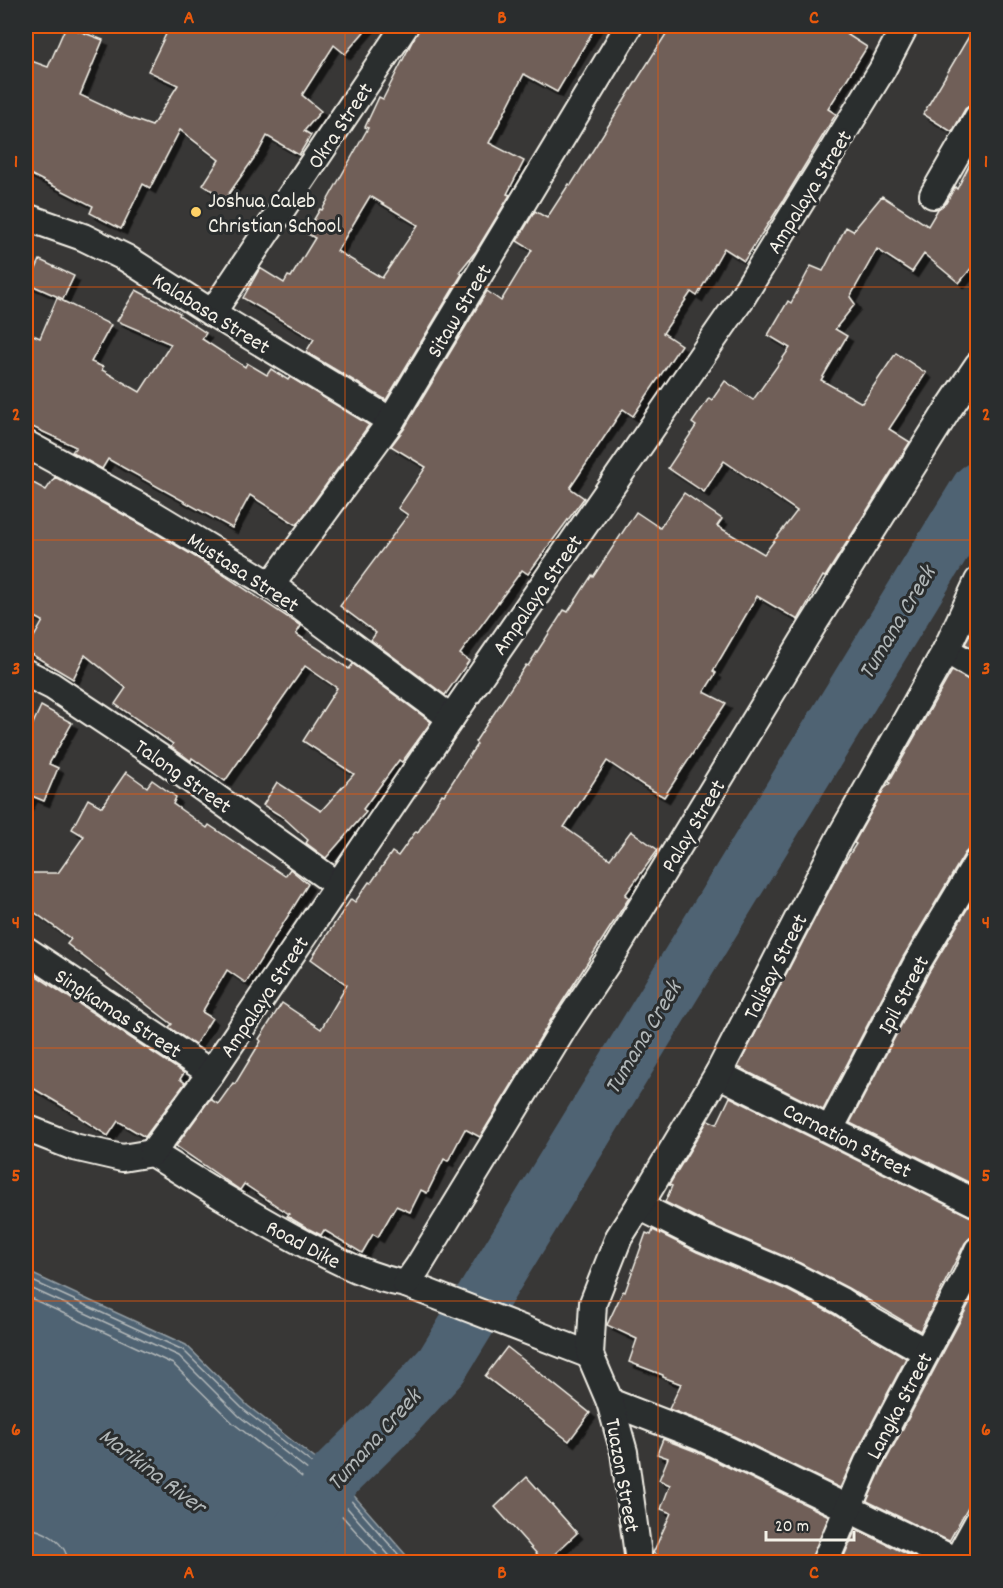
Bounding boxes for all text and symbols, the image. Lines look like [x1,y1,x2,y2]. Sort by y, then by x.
text: A [184,5,195,33]
text: B [497,5,507,33]
text: C [809,5,819,33]
street label: Okra Street [301,77,382,177]
street label: Ampalaya Street [760,125,861,261]
text: 1 [14,149,18,177]
text: 1 [984,149,988,177]
place label: Joshua Caleb Christian School [208,187,342,243]
marker: Joshua Caleb Christian School [189,205,203,219]
street label: Sitaw Street [421,259,501,365]
street label: Kalabasa Street [145,266,275,364]
text: 2 [12,402,20,430]
text: 2 [982,402,990,430]
street label: Mustasa Street [180,526,304,622]
street label: Ampalaya Street [486,529,592,663]
water label: Tumana Creek [851,558,947,687]
text: 3 [12,656,20,684]
text: 3 [982,656,990,684]
street label: Talong Street [127,733,237,823]
street label: Palay Street [655,775,735,879]
street label: Talisay Street [737,909,817,1026]
text: 4 [12,910,20,938]
text: 4 [982,910,990,938]
street label: Ampalaya Street [214,931,318,1065]
street label: Ipil Street [872,951,939,1040]
street label: Singkamas Street [47,962,187,1068]
water label: Tumana Creek [597,973,693,1102]
street label: Carnation Street [777,1096,916,1188]
text: 5 [11,1163,21,1191]
text: 5 [981,1163,991,1191]
street label: Road Dike [260,1214,345,1279]
street label: Langka Street [860,1348,942,1466]
water label: Tumana Creek [320,1381,432,1500]
street label: Tuazon Street [595,1416,646,1535]
text: 6 [11,1417,21,1445]
text: 6 [981,1417,991,1445]
water label: Marikina River [91,1421,214,1526]
scale bar [766,1504,854,1542]
text: 20 m [775,1515,809,1540]
text: A [184,1560,195,1588]
text: B [497,1560,507,1588]
text: C [809,1560,819,1588]

